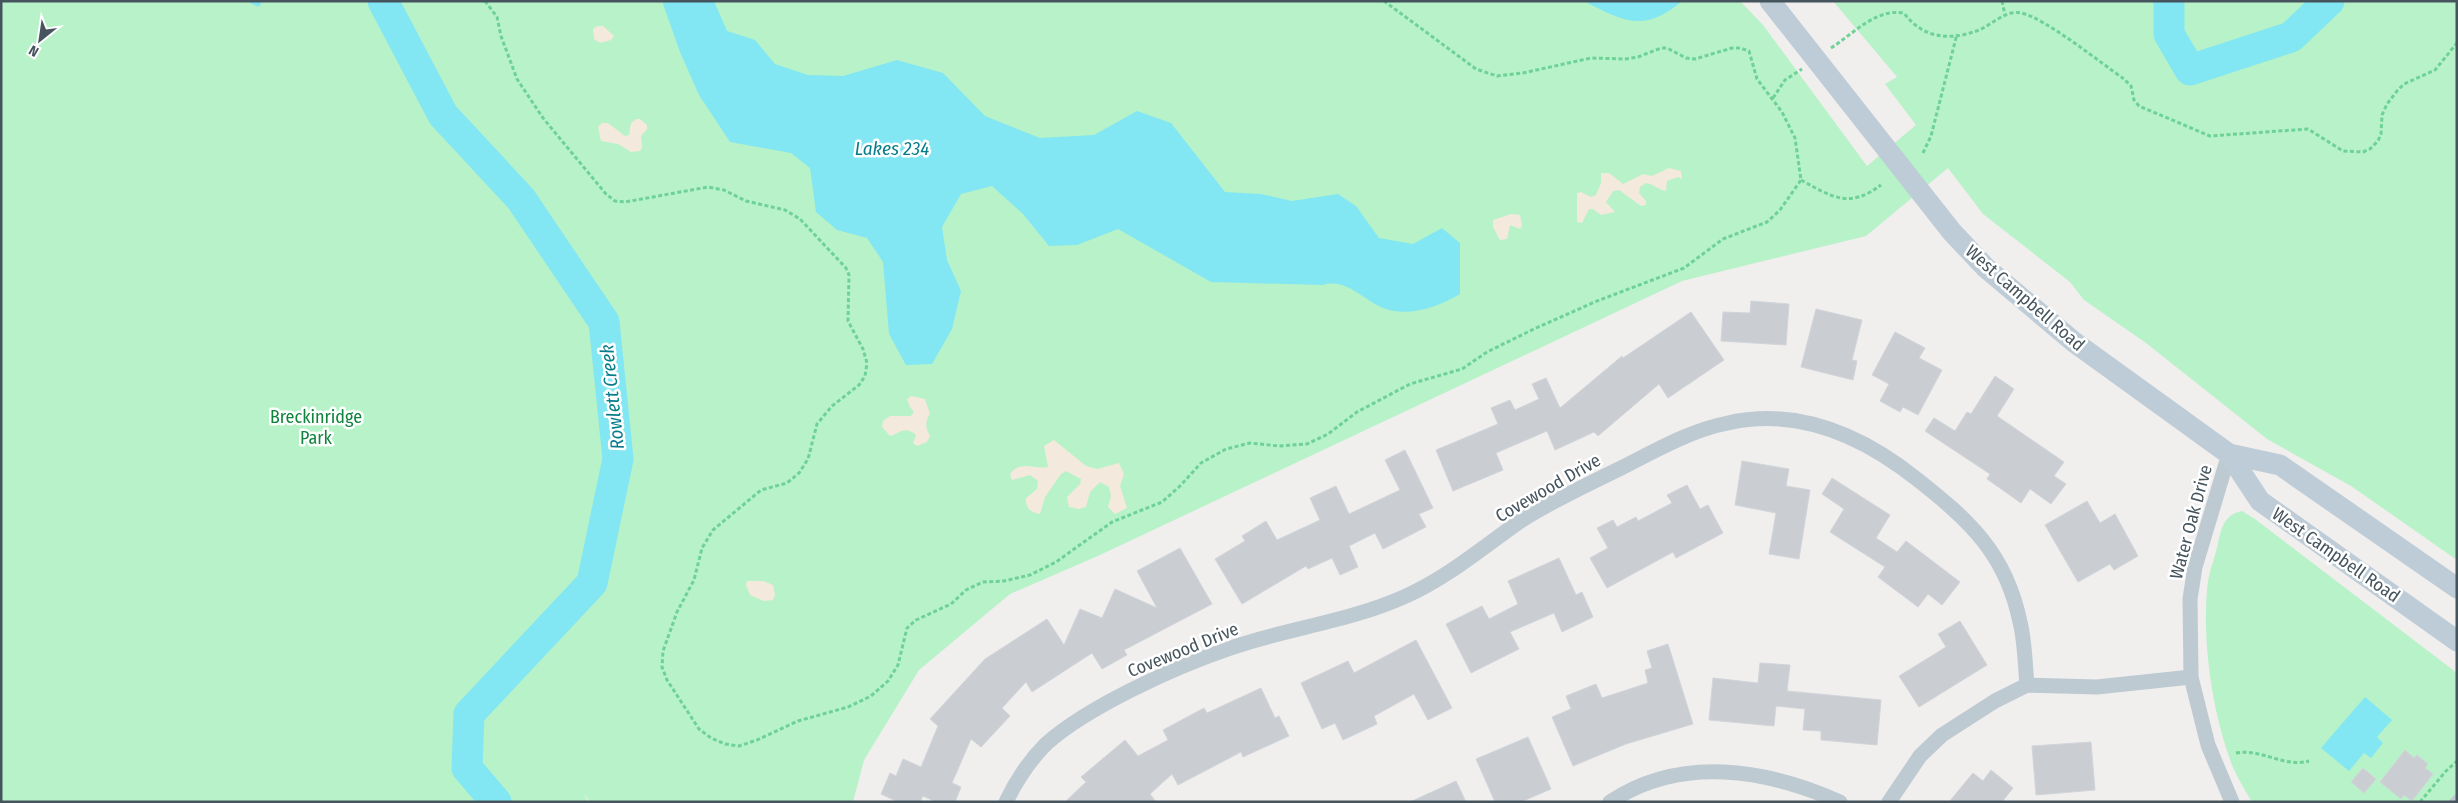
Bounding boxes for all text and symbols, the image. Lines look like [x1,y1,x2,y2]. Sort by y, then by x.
north arrow [15,15,65,65]
text: N [26,41,42,60]
water label: Lakes 234 [855,137,929,160]
street label: West Campbell Road [1961,240,2089,356]
water label: Rowlett Creek [595,343,629,451]
park label: Breckinridge Park [270,406,362,449]
street label: Covewood Drive [1492,449,1605,527]
street label: Water Oak Drive [2165,462,2217,582]
street label: West Campbell Road [2268,503,2404,607]
street label: Covewood Drive [1124,618,1242,682]

